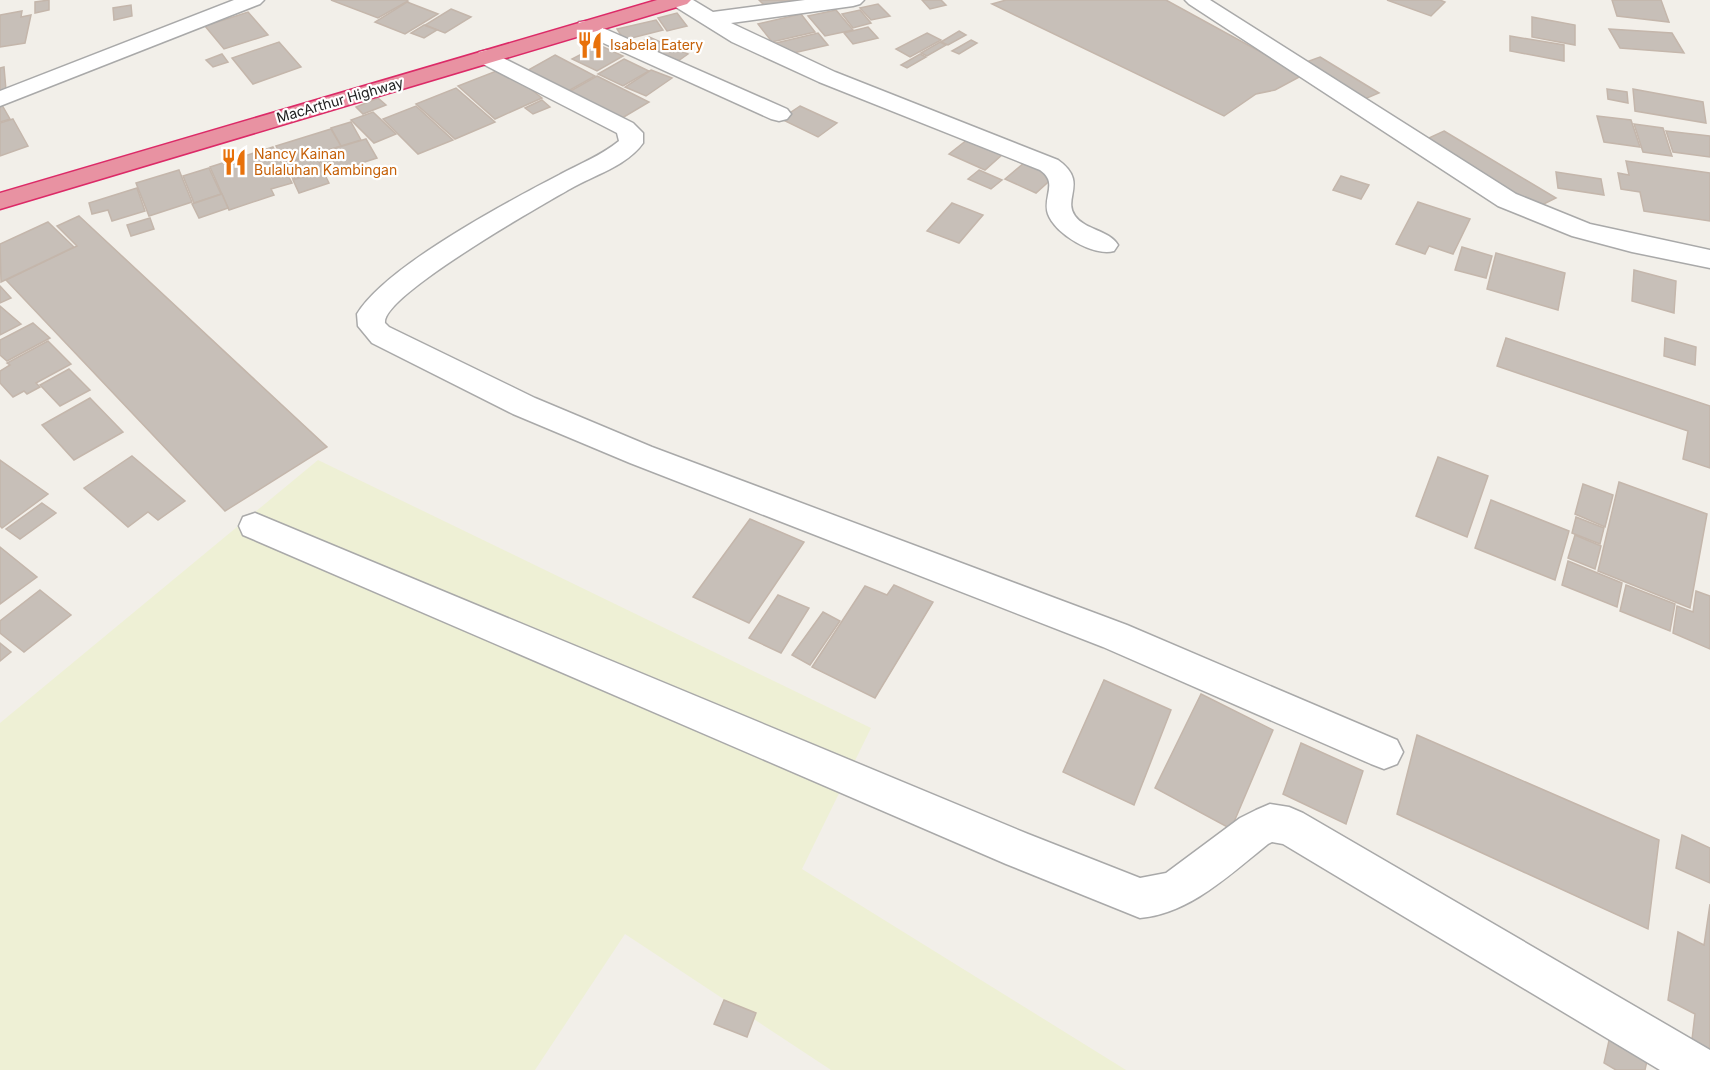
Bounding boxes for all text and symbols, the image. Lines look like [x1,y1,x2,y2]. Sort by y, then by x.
restaurant icon: Isabela Eatery [575,30,605,60]
place label: Isabela Eatery [610,36,703,53]
street label: MacArthur Highway [274,73,405,126]
place label: Nancy Kainan Bulaluhan Kambingan [254,145,397,178]
restaurant icon: Nancy Kainan Bulaluhan Kambingan [219,147,249,177]

